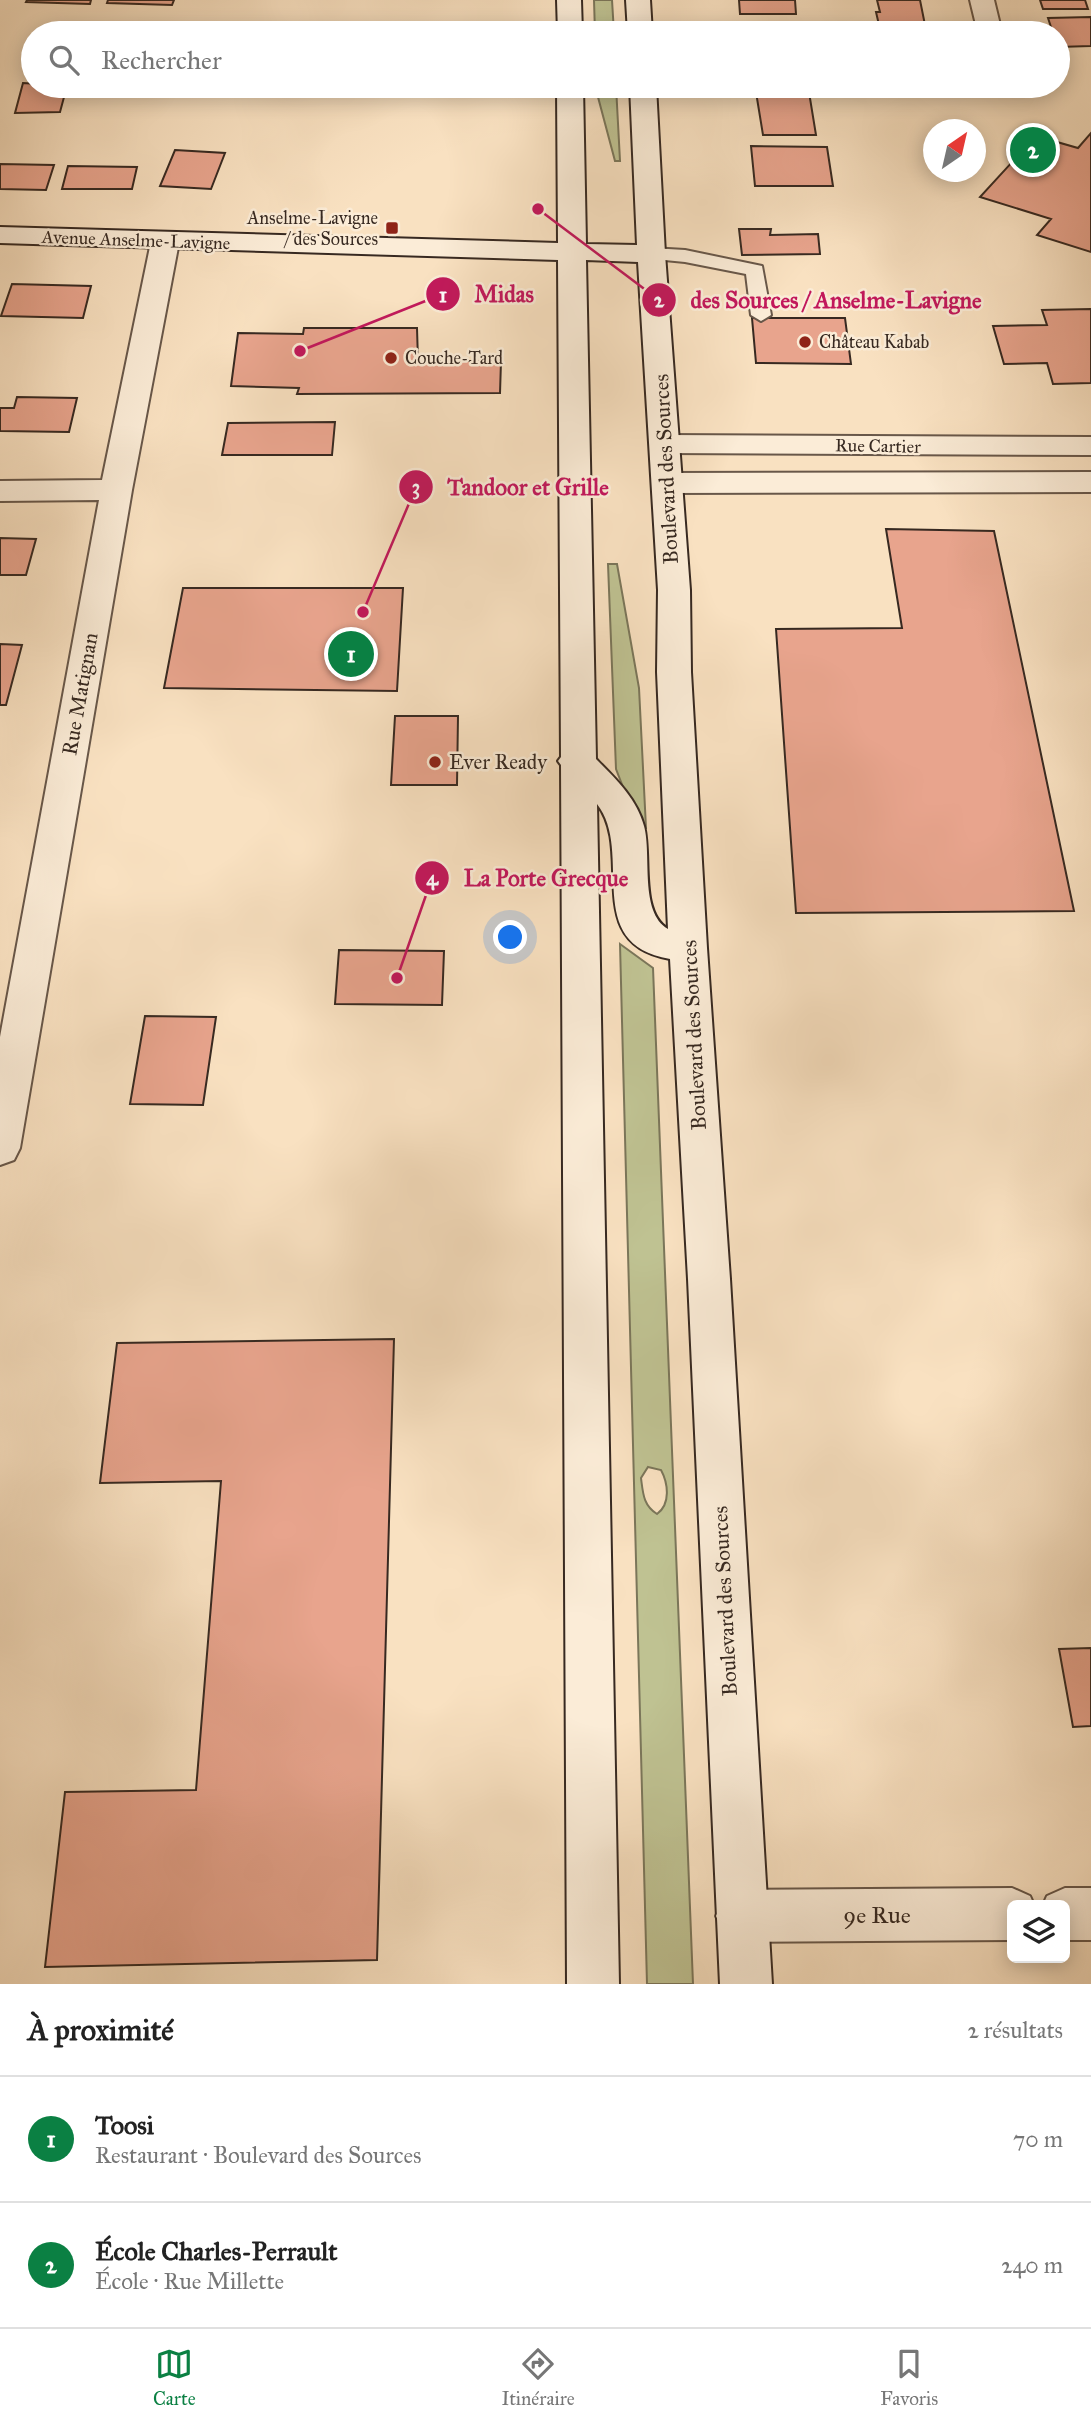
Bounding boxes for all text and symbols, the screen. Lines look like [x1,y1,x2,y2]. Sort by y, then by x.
search box [21,21,1070,98]
icon: search [45,41,83,79]
text: Rechercher [101,44,222,76]
north arrow [923,119,986,182]
pin: 2 [1010,124,1056,176]
place label: Anselme-Lavigne / des Sources [246,207,378,250]
marker: Anselme-Lavigne / des Sources [384,220,400,236]
street label: Avenue Anselme-Lavigne [40,226,231,255]
callout: Midas [426,272,548,316]
callout: des Sources / Anselme-Lavigne [642,278,996,322]
text: Midas [474,280,534,308]
text: 1 [439,282,447,308]
text: des Sources / Anselme-Lavigne [690,286,982,315]
text: 2 [654,287,665,313]
place label: Château Kabab [819,331,930,353]
marker: Château Kabab [797,334,813,350]
place label: Couche-Tard [405,347,503,369]
marker: Couche-Tard [383,350,399,366]
street label: Boulevard des Sources [648,373,684,565]
street label: Rue Cartier [835,434,921,458]
callout: Tandoor et Grille [399,465,623,509]
text: Tandoor et Grille [446,473,609,501]
text: 3 [412,474,420,500]
pin: 1 [328,628,374,680]
street label: Rue Matignan [56,631,104,757]
place label: Ever Ready [449,749,548,775]
marker: Ever Ready [427,754,443,770]
callout: La Porte Grecque [415,856,643,900]
text: La Porte Grecque [464,864,629,893]
text: 4 [426,865,439,891]
your location [493,920,527,954]
street label: Boulevard des Sources [676,939,712,1131]
street label: Boulevard des Sources [707,1505,743,1697]
street label: 9e Rue [843,1900,911,1930]
map controls [1007,1900,1070,1963]
button: layers [1007,1900,1070,1963]
text: À proximité [28,2012,174,2048]
text: 2 résultats [967,2016,1063,2044]
text: Toosi [95,2109,154,2141]
text: 1 [46,2125,56,2153]
text: 70 m [1013,2125,1063,2153]
text: Restaurant · Boulevard des Sources [95,2141,421,2169]
text: École Charles-Perrault [95,2235,337,2267]
text: 2 [45,2251,57,2279]
text: 240 m [1001,2251,1063,2279]
text: École · Rue Millette [95,2267,284,2295]
tab: Carte [153,2345,196,2410]
tab: Itinéraire [501,2345,575,2410]
tab: Favoris [880,2345,938,2410]

